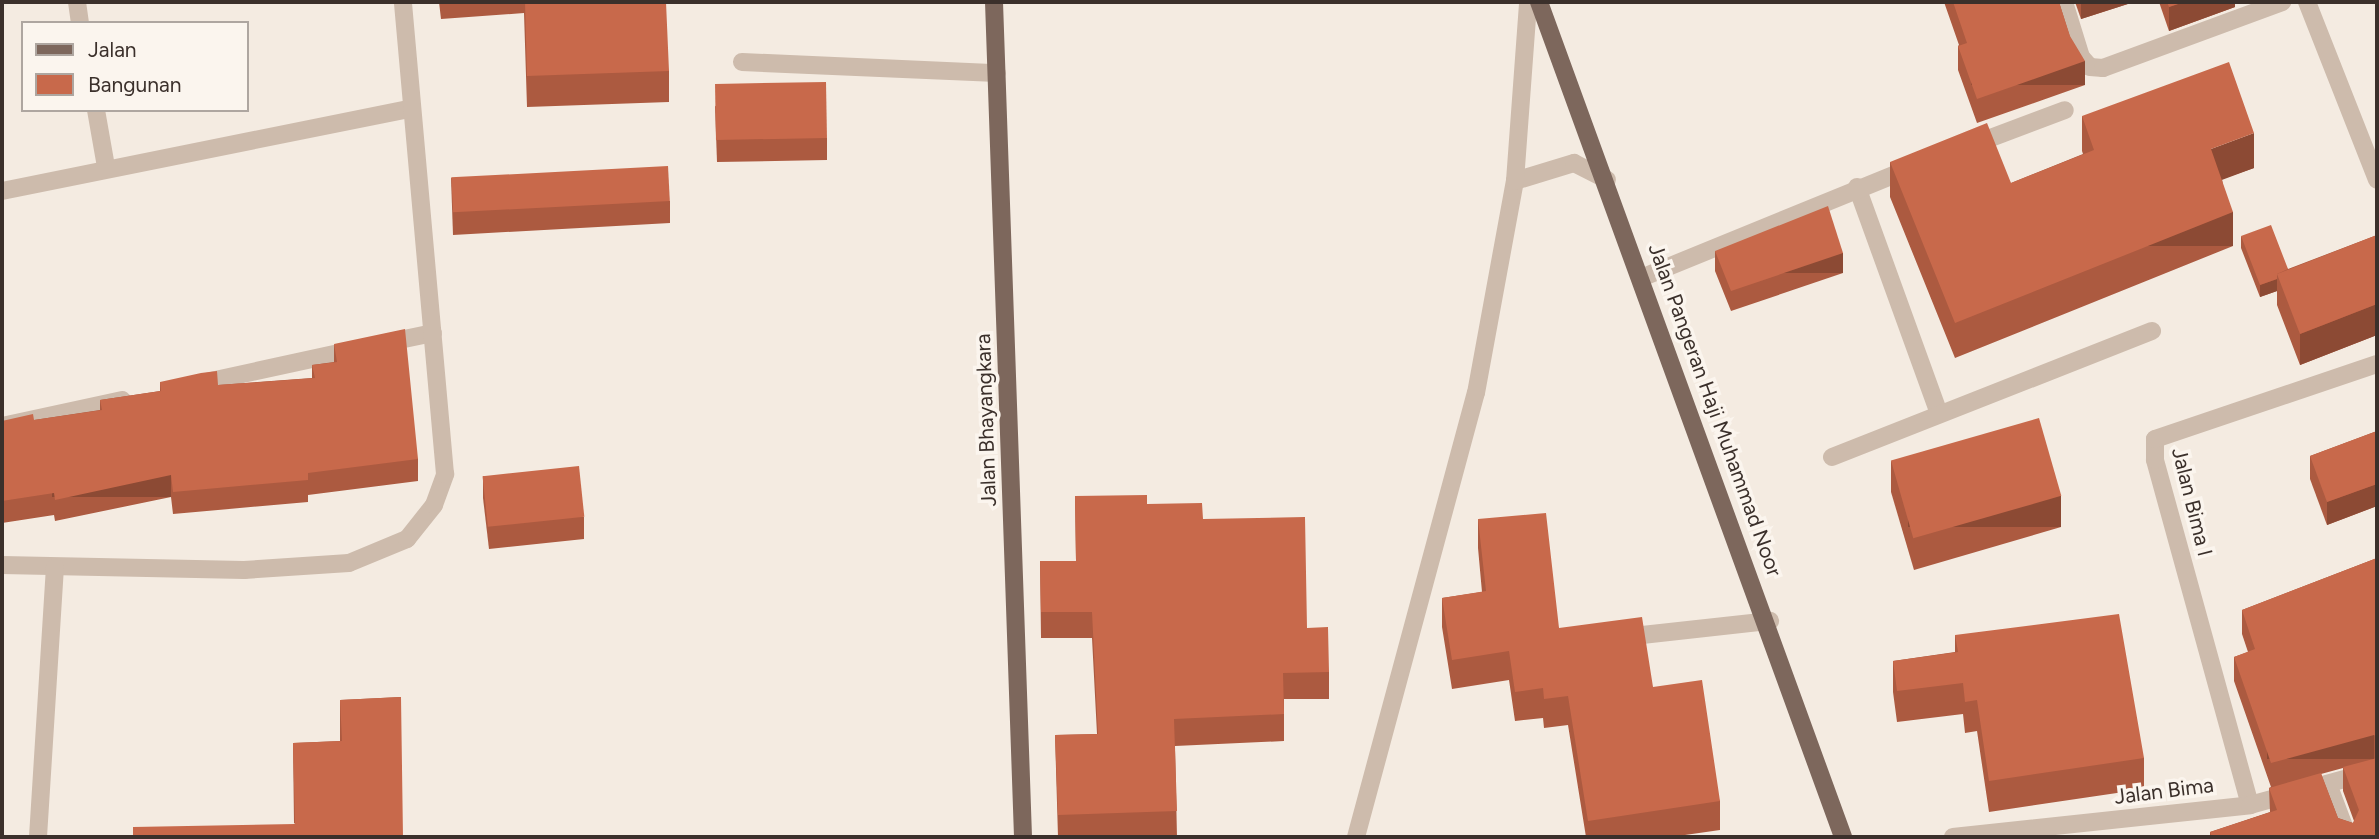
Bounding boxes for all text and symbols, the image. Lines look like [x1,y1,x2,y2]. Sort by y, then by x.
legend [21,21,248,112]
text: Jalan [88,37,137,62]
text: Bangunan [88,72,181,97]
street label: Jalan Pangeran Haji Muhammad Noor [1643,240,1787,580]
street label: Jalan Bhayangkara [970,333,1002,507]
street label: Jalan Bima I [2166,445,2218,559]
street label: Jalan Bima [2113,772,2215,810]

